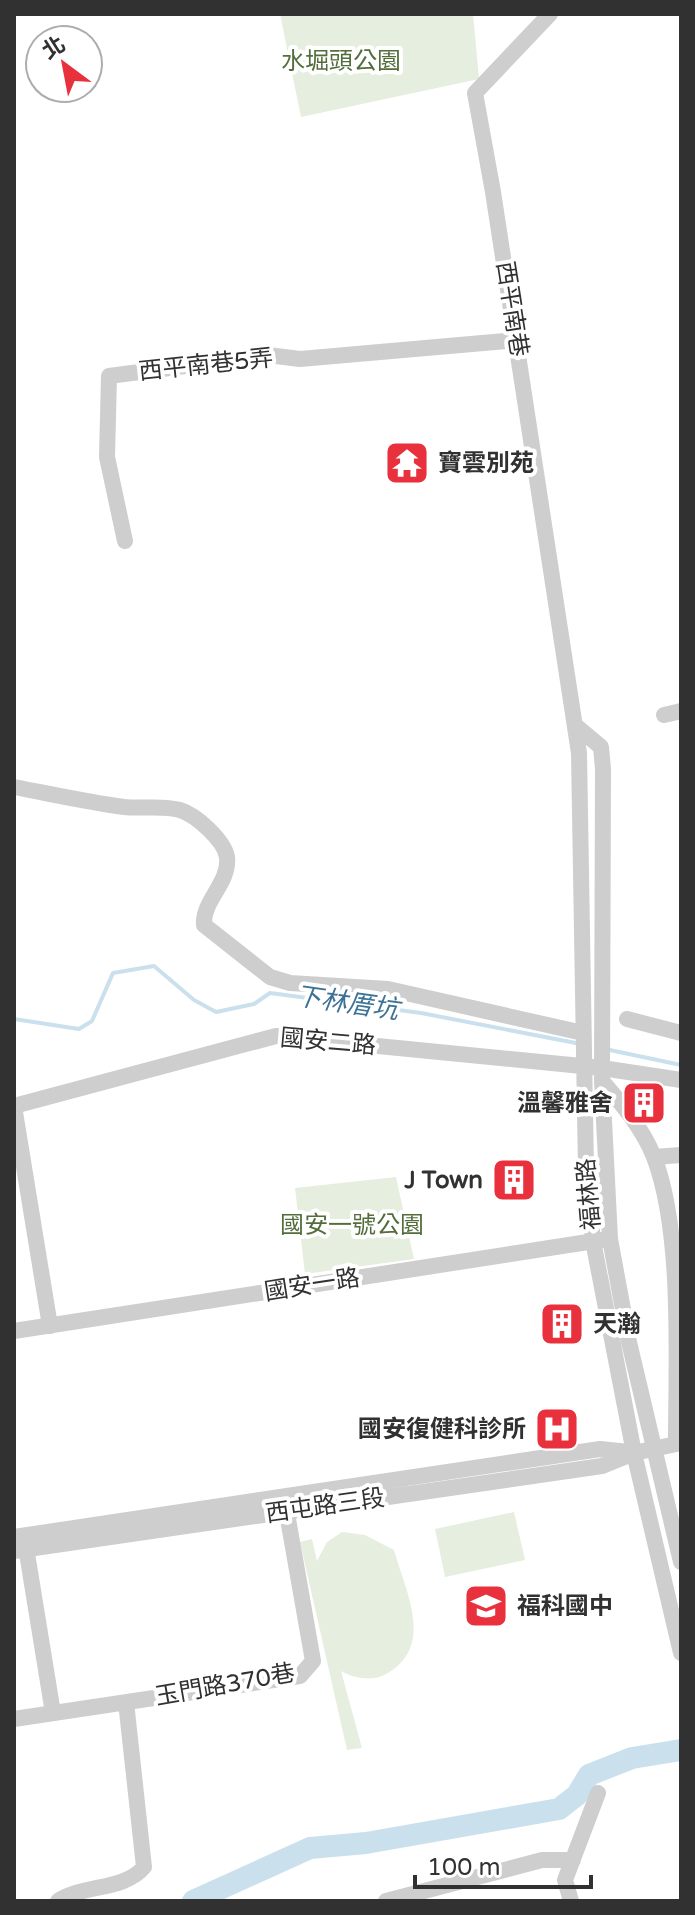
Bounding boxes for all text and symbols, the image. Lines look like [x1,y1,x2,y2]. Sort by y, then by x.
north arrow [24,24,104,104]
text: 北 [38,31,70,65]
park label: 水堀頭公園 [281,47,401,76]
street label: 西平南巷 [490,259,534,359]
street label: 西平南巷5弄 [137,344,275,386]
temple icon: 寶雲別苑 [383,439,431,487]
place label: 寶雲別苑 [438,449,534,478]
water label: 下林厝坑 [293,980,405,1026]
street label: 國安二路 [279,1023,377,1061]
building icon: 溫馨雅舍 [620,1079,668,1127]
place label: 溫馨雅舍 [517,1089,613,1118]
building icon: J Town [490,1156,538,1204]
street label: 福林路 [571,1157,607,1231]
place label: J Town [403,1166,483,1195]
park label: 國安一號公園 [280,1211,424,1240]
street label: 國安一路 [262,1263,362,1307]
building icon: 天瀚 [538,1300,586,1348]
place label: 天瀚 [593,1310,641,1339]
hospital icon: 國安復健科診所 [533,1405,581,1453]
place label: 國安復健科診所 [358,1415,526,1444]
street label: 西屯路三段 [264,1483,386,1529]
school or university icon: 福科國中 [462,1582,510,1630]
place label: 福科國中 [517,1592,613,1621]
street label: 玉門路370巷 [153,1658,297,1712]
scale bar [415,1839,591,1889]
text: 100 m [427,1853,501,1882]

